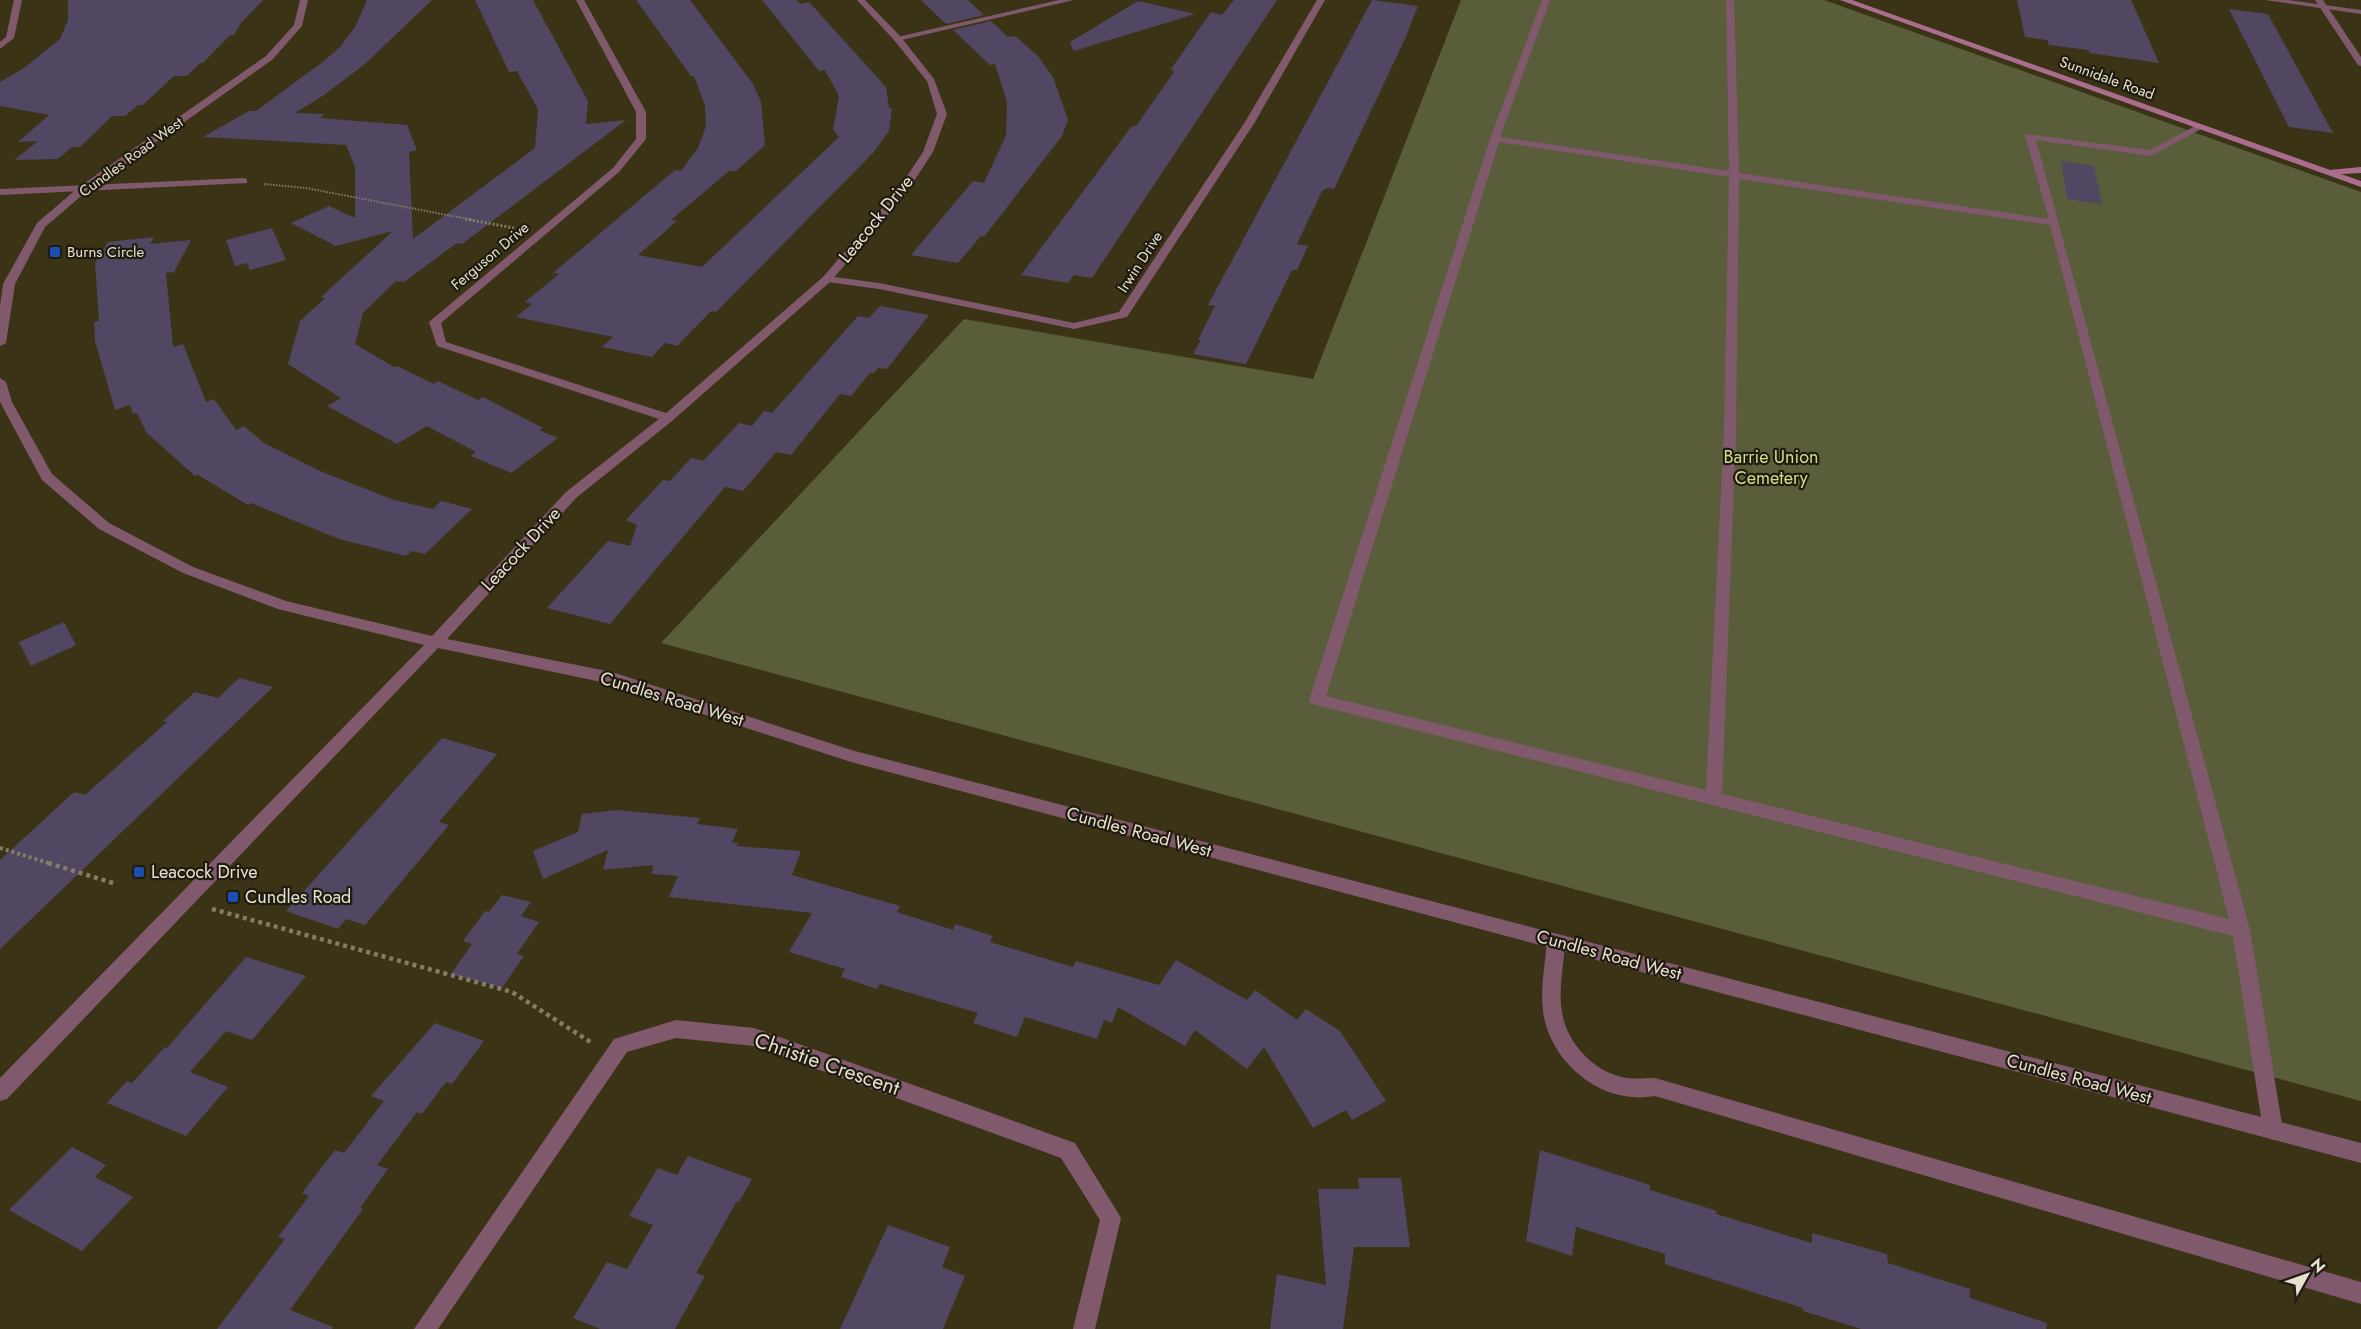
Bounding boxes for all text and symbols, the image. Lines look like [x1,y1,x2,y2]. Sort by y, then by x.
street label: Sunnidale Road [2056,51,2158,105]
street label: Cundles Road West [74,111,188,202]
street label: Leacock Drive [832,169,920,269]
street label: Ferguson Drive [446,217,534,295]
street label: Irwin Drive [1112,227,1168,297]
place label: Burns Circle [67,241,145,263]
marker: Burns Circle [48,245,62,259]
park label: Barrie Union Cemetery [1723,444,1819,491]
street label: Leacock Drive [475,501,567,597]
street label: Cundles Road West [597,665,748,733]
street label: Cundles Road West [1064,800,1215,864]
place label: Leacock Drive [151,859,257,885]
marker: Leacock Drive [132,865,146,879]
place label: Cundles Road [245,884,351,910]
marker: Cundles Road [226,890,240,904]
street label: Cundles Road West [1534,923,1685,987]
street label: Christie Crescent [750,1025,904,1103]
street label: Cundles Road West [2004,1047,2155,1111]
north arrow [2277,1245,2337,1305]
text: N [2305,1253,2331,1278]

